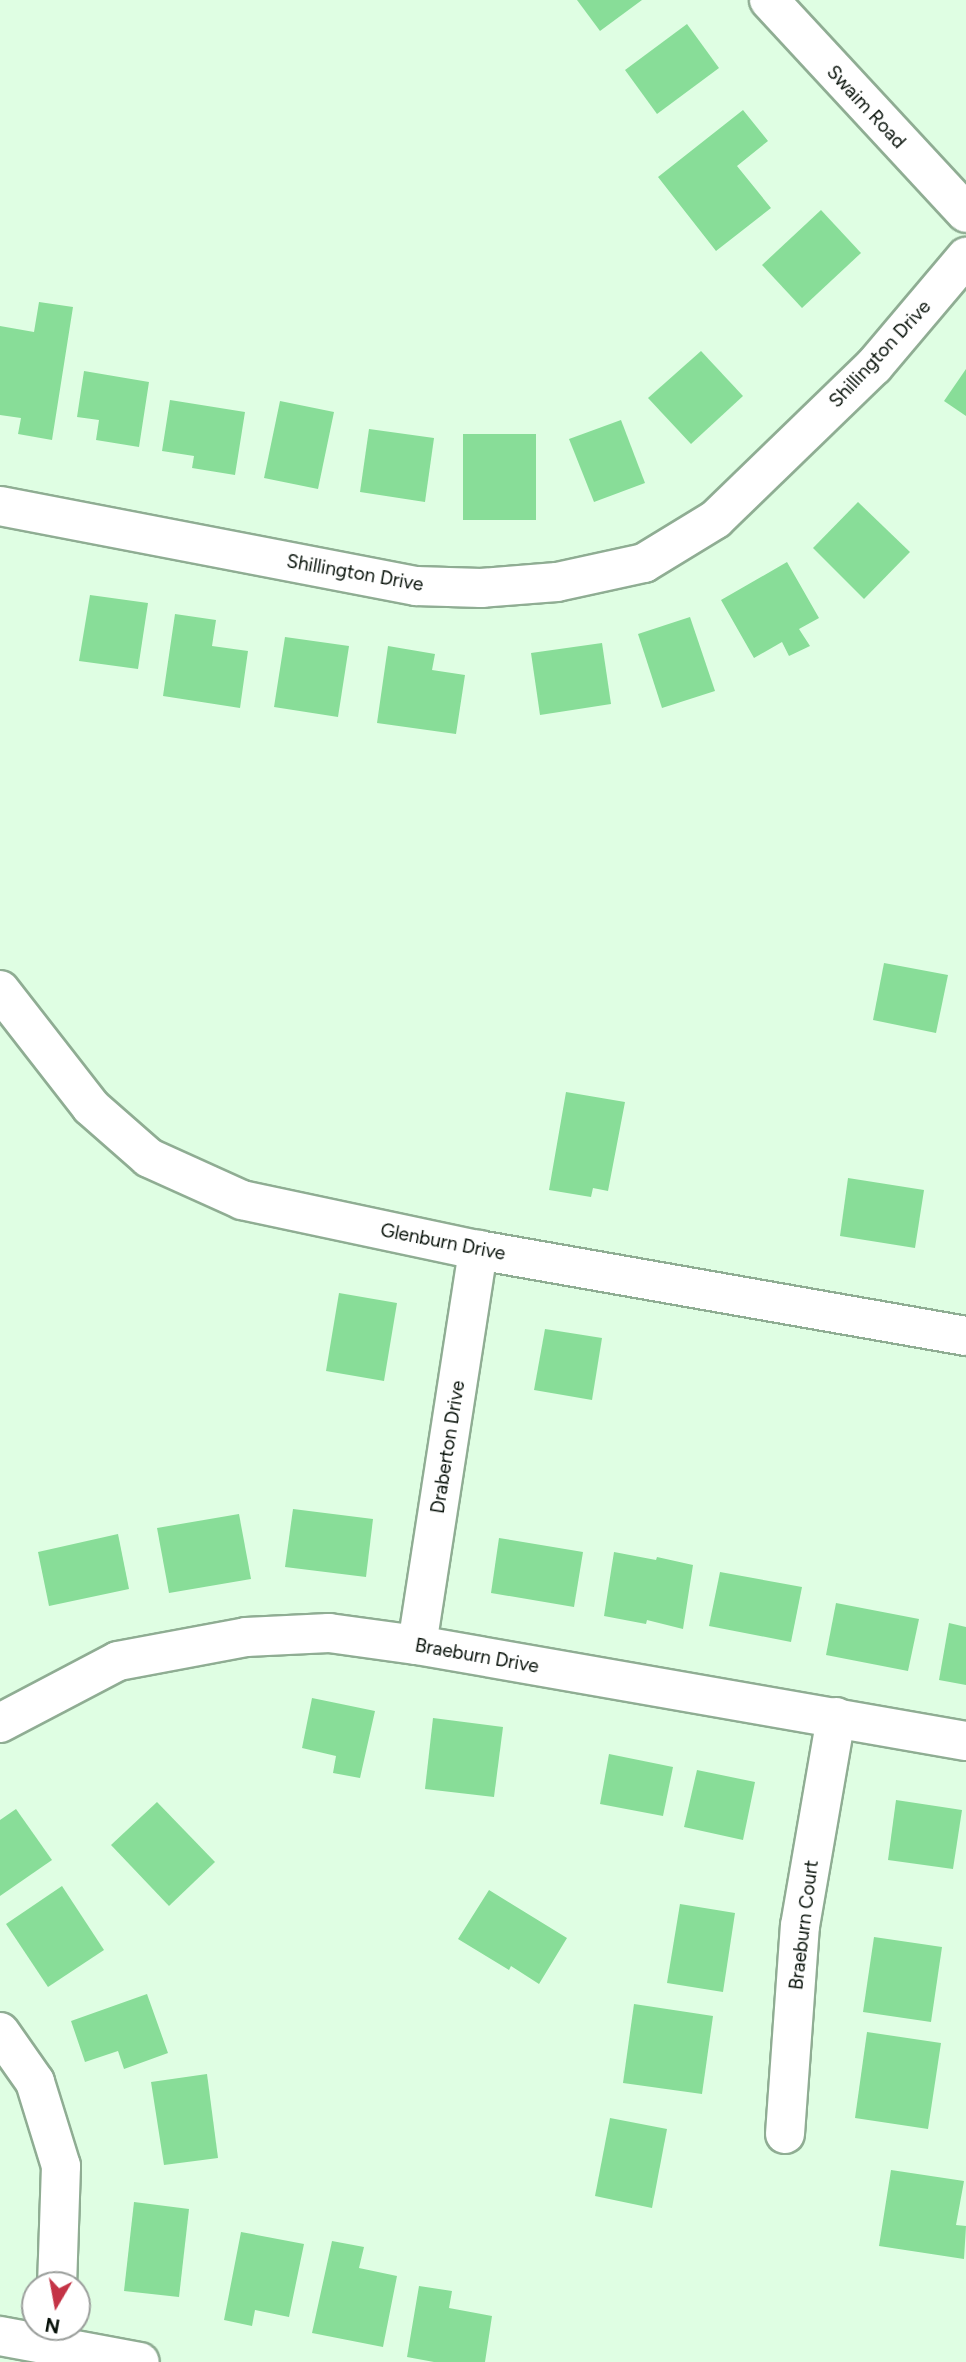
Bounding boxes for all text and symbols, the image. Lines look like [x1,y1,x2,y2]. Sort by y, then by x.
street label: Swaim Road [822,61,910,153]
street label: Shillington Drive [824,296,936,412]
street label: Shillington Drive [285,550,425,596]
street label: Glenburn Drive [378,1219,508,1265]
street label: Draberton Drive [426,1379,470,1515]
street label: Braeburn Drive [413,1634,541,1678]
street label: Braeburn Court [785,1859,823,1991]
north arrow [21,2271,91,2341]
text: N [43,2313,62,2338]

